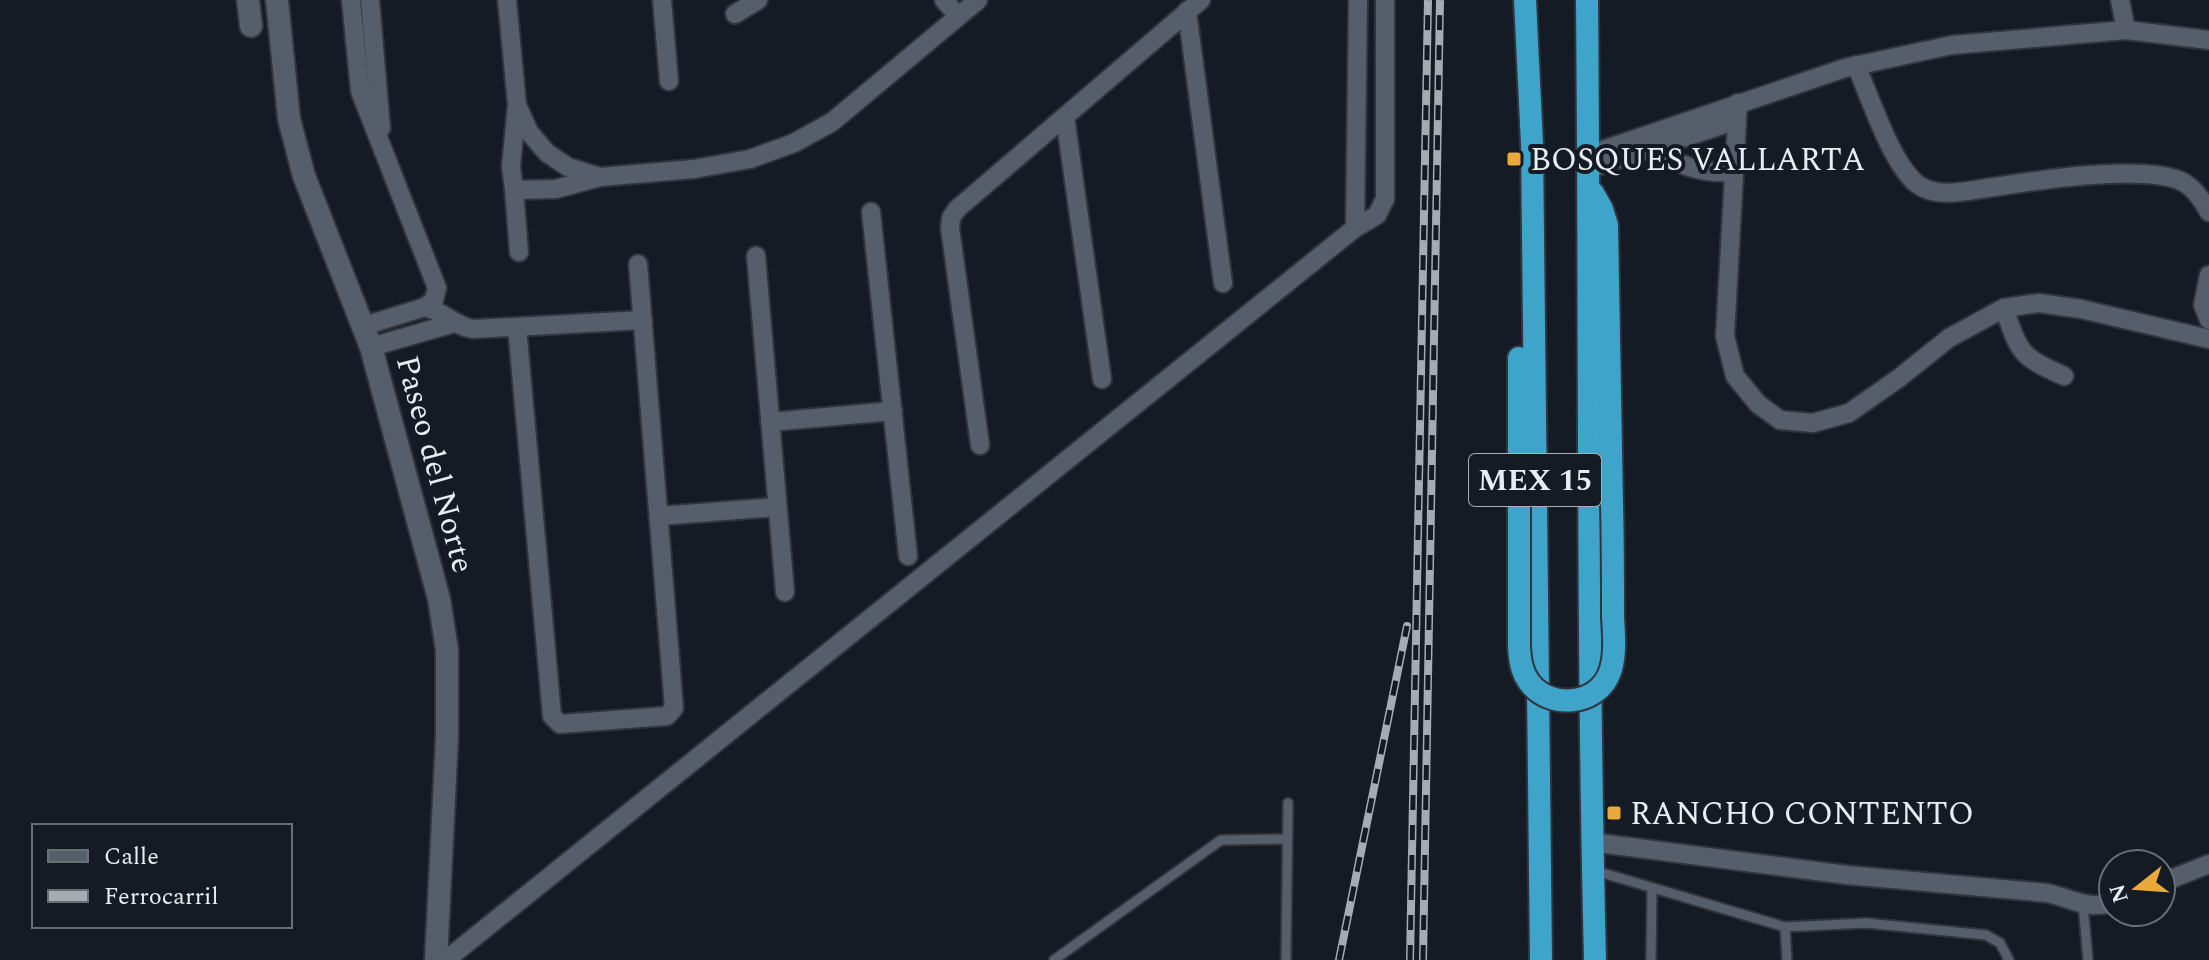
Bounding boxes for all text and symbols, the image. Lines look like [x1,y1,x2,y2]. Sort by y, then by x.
place label: BOSQUES VALLARTA [1530,136,1865,185]
marker: BOSQUES VALLARTA [1505,150,1523,168]
street label: Paseo del Norte [382,350,487,579]
road number: MEX 15 [1469,454,1601,506]
place label: RANCHO CONTENTO [1630,790,1974,839]
marker: RANCHO CONTENTO [1605,804,1623,822]
legend [32,824,292,928]
text: Calle [104,839,159,875]
north arrow [2097,848,2177,928]
text: Ferrocarril [104,879,219,915]
text: N [2101,880,2138,907]

